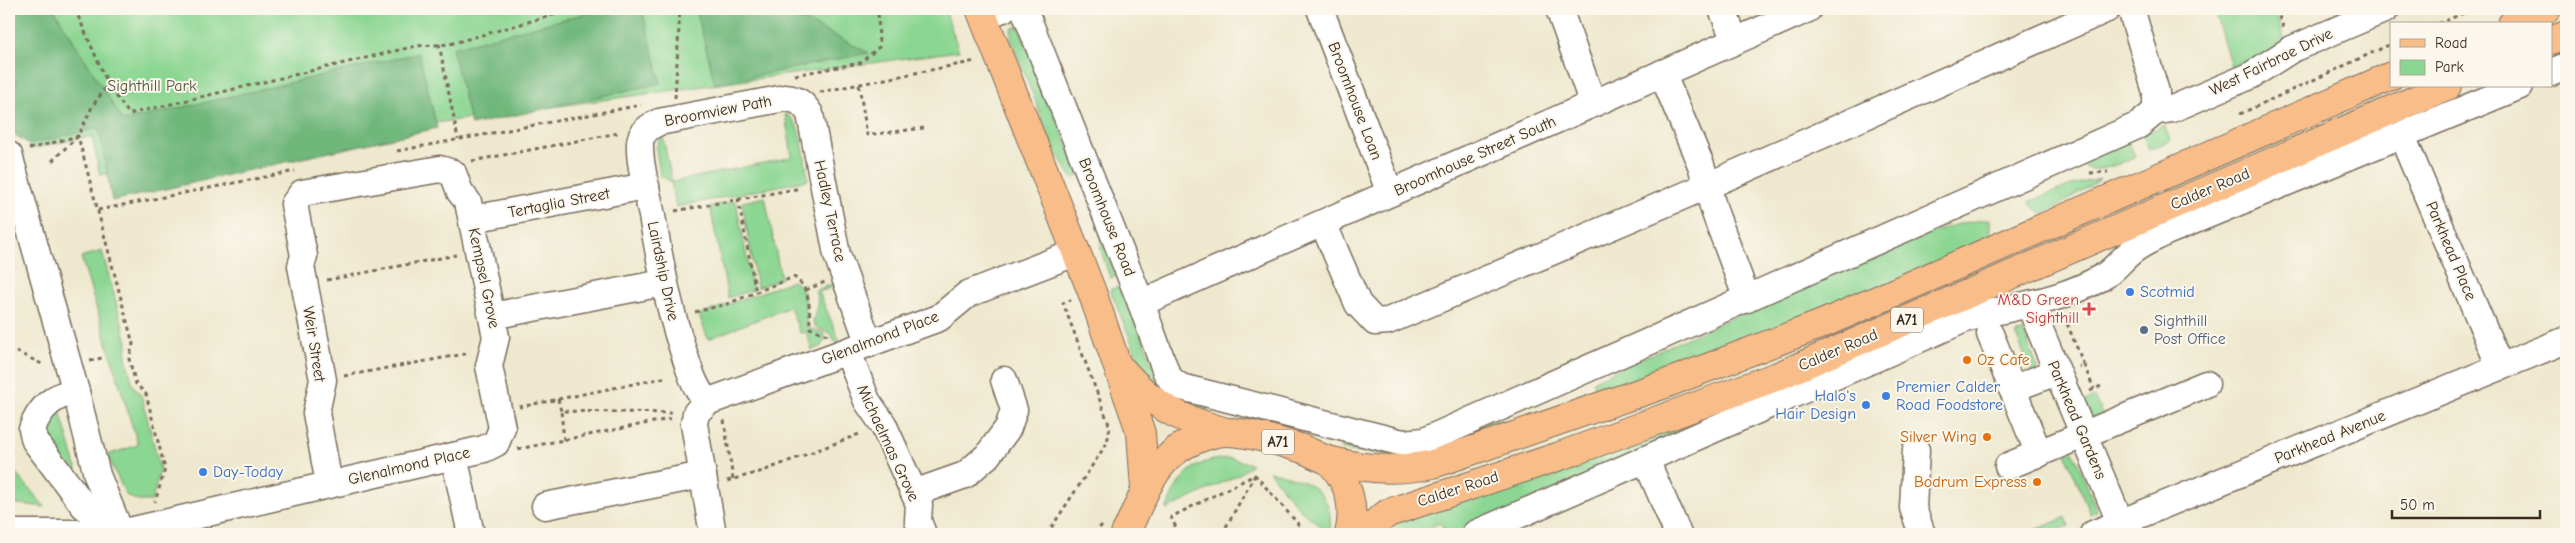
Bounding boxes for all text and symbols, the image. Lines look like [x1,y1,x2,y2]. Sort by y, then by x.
legend [2390,22,2552,88]
street label: West Fairbrae Drive [2207,24,2335,100]
text: Road [2435,34,2467,52]
street label: Broomhouse Loan [1324,40,1386,162]
text: Park [2435,58,2464,76]
park label: Sighthill Park [107,77,197,95]
street label: Broomview Path [663,92,773,130]
street label: Broomhouse Street South [1391,112,1559,200]
street label: Broomhouse Road [1075,155,1139,279]
street label: Hadley Terrace [810,158,850,264]
street label: Calder Road [2168,164,2252,214]
street label: Tertaglia Street [507,184,612,222]
street label: Parkhead Place [2422,199,2480,303]
street label: Lairdship Drive [644,220,682,322]
street label: Kempsel Grove [465,226,503,330]
place label: Scotmid [2140,283,2195,301]
marker: Scotmid [2124,286,2136,298]
place label: M&D Green Sighthill [1997,291,2079,327]
marker: M&D Green Sighthill [2083,303,2095,315]
street label: Weir Street [299,305,329,383]
street label: Glenalmond Place [819,307,941,369]
road number: A71 [1891,308,1923,332]
place label: Sighthill Post Office [2154,312,2226,348]
marker: Sighthill Post Office [2138,324,2150,336]
street label: Calder Road [1796,325,1880,375]
place label: Oz Cafe [1977,351,2030,369]
marker: Oz Cafe [1961,354,1973,366]
street label: Parkhead Gardens [2044,358,2110,482]
place label: Premier Calder Road Foodstore [1896,378,2003,414]
street label: Michaelmas Grove [853,382,923,504]
place label: Halo's Hair Design [1775,387,1856,423]
marker: Premier Calder Road Foodstore [1880,390,1892,402]
marker: Halo's Hair Design [1860,399,1872,411]
street label: Parkhead Avenue [2272,407,2388,467]
place label: Silver Wing [1900,428,1977,446]
road number: A71 [1262,430,1294,454]
marker: Silver Wing [1981,431,1993,443]
street label: Glenalmond Place [346,443,472,489]
place label: Day-Today [213,463,284,481]
marker: Day-Today [197,466,209,478]
street label: Calder Road [1415,467,1501,511]
place label: Bodrum Express [1914,473,2027,491]
marker: Bodrum Express [2031,476,2043,488]
scale bar [2392,488,2540,520]
text: 50 m [2400,496,2435,514]

